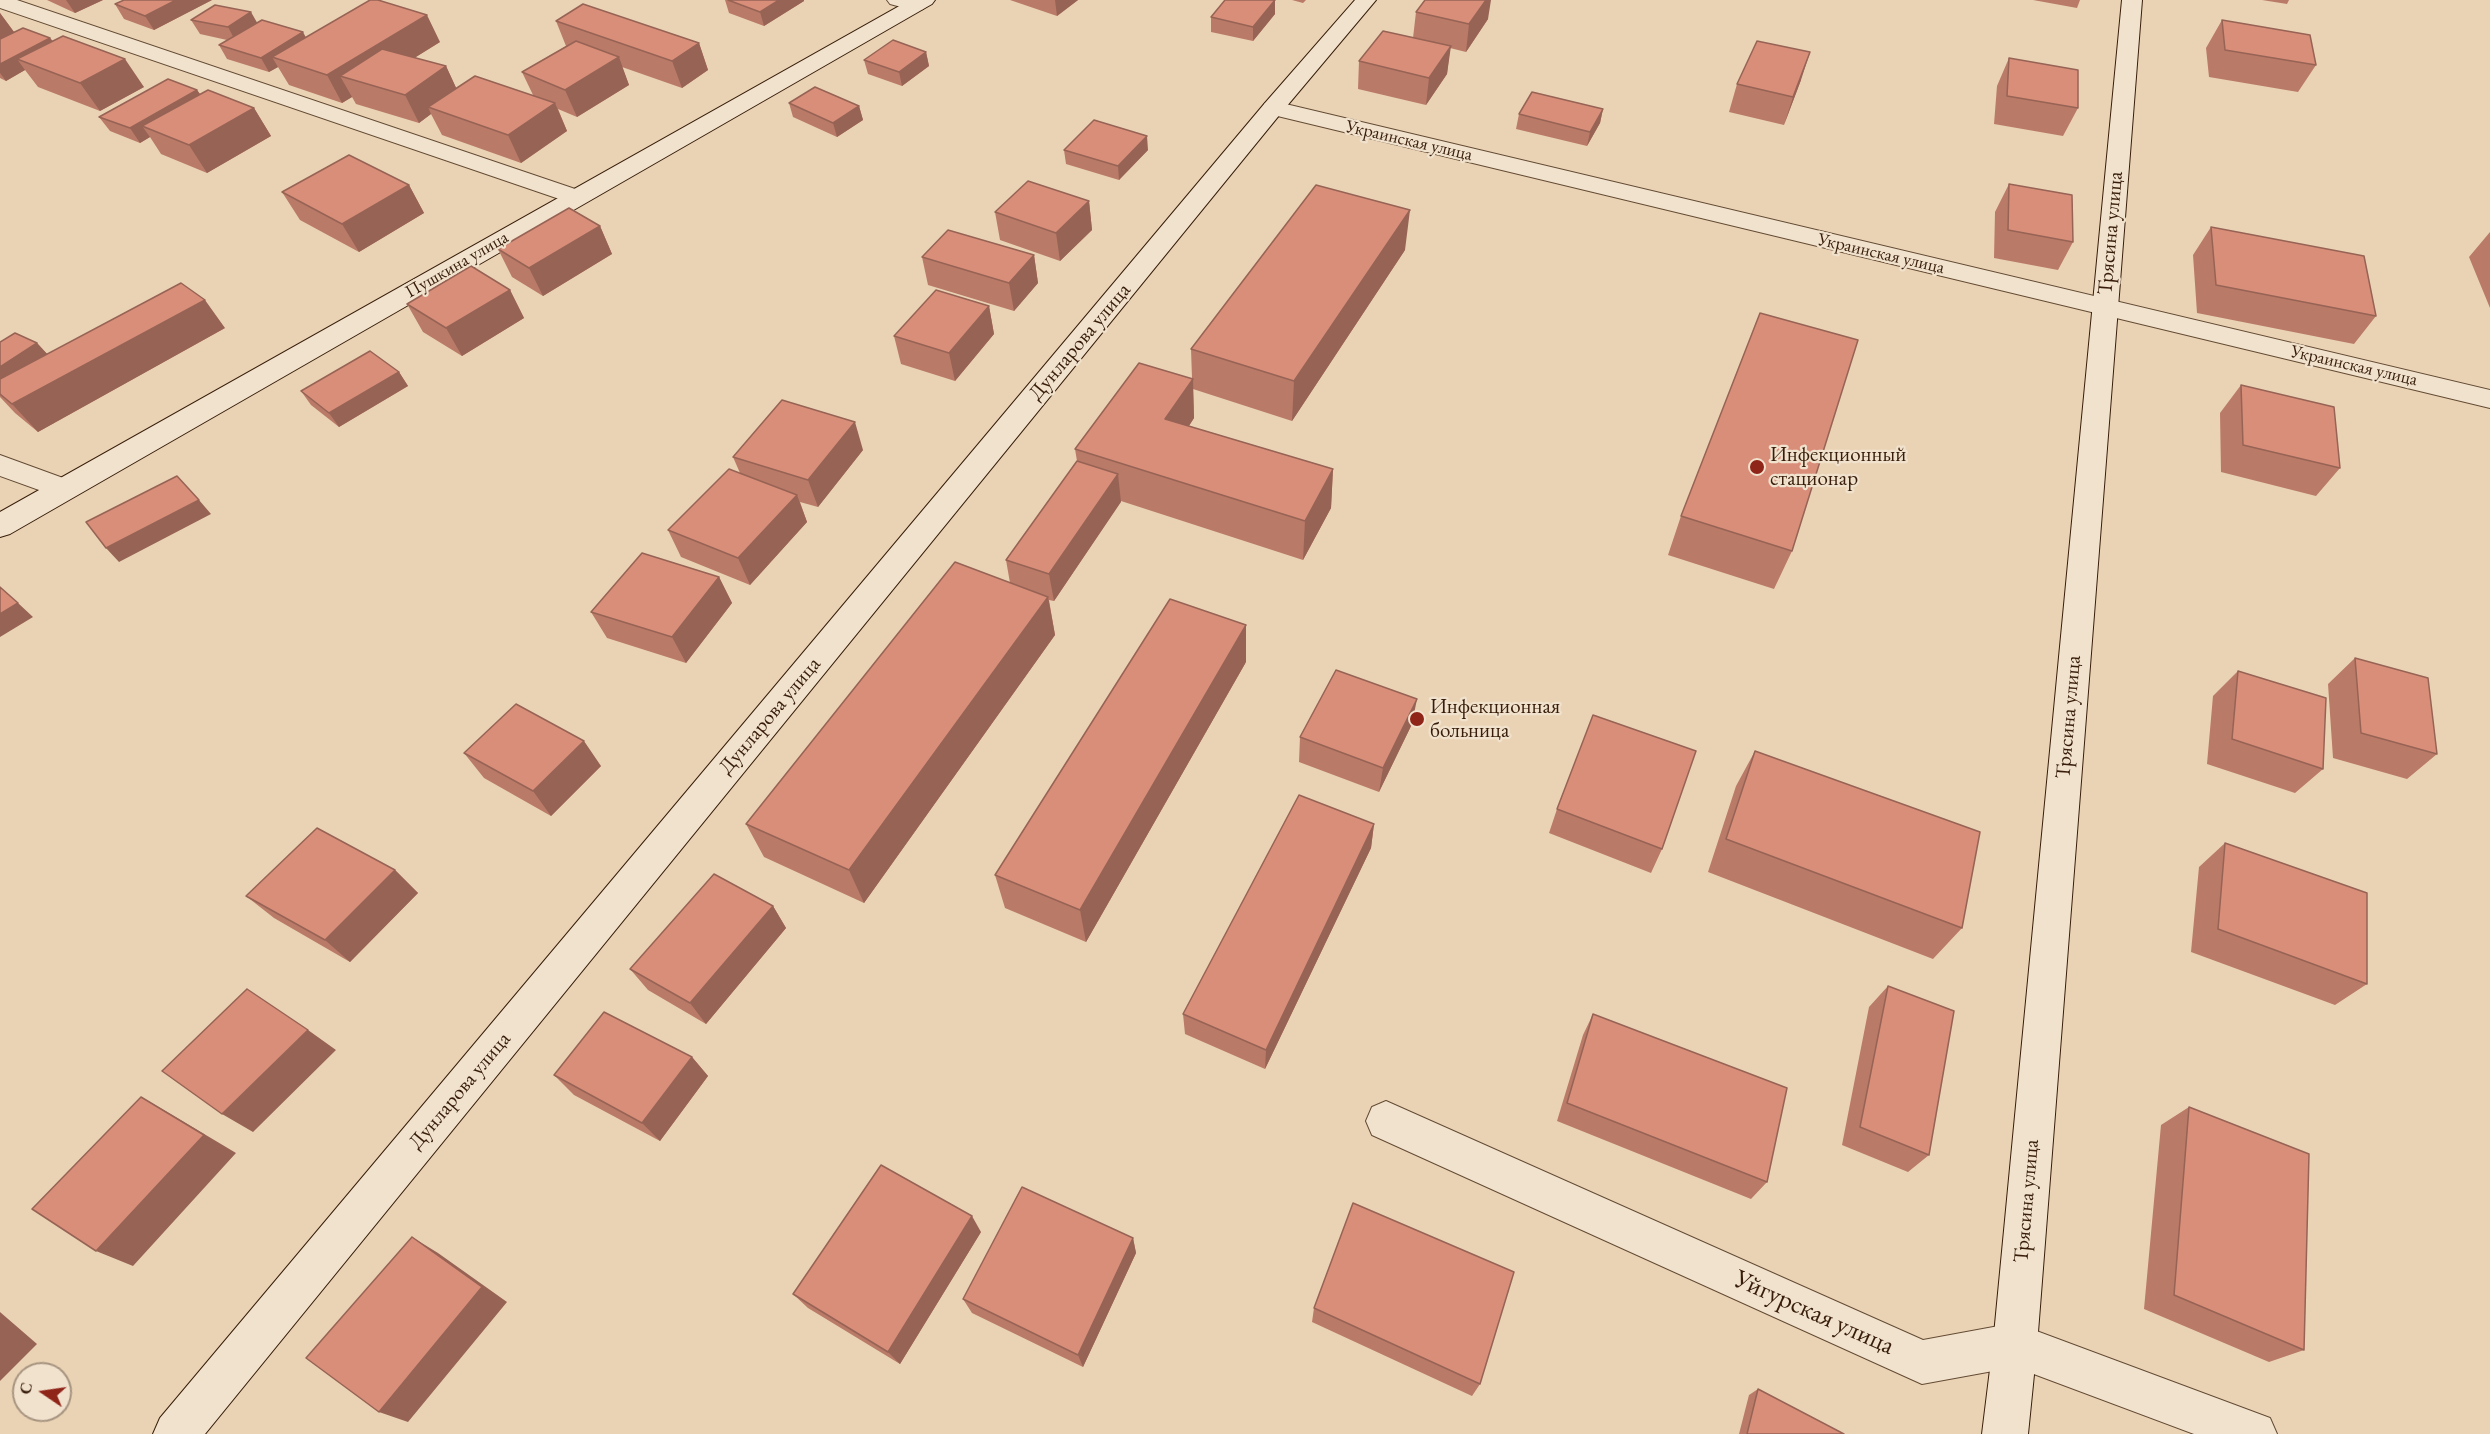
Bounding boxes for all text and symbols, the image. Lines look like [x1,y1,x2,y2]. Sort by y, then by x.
street label: Украинская улица [1343,116,1475,166]
street label: Трясина улица [2093,170,2129,296]
street label: Пушкина улица [402,227,512,303]
street label: Украинская улица [1815,229,1947,279]
street label: Дунларова улица [1024,278,1136,406]
street label: Украинская улица [2288,341,2420,391]
place label: Инфекционный стационар [1770,442,1906,492]
marker: Инфекционный стационар [1748,458,1766,476]
street label: Дунларова улица [714,652,826,780]
street label: Трясина улица [2051,654,2087,780]
place label: Инфекционная больница [1430,694,1560,744]
marker: Инфекционная больница [1408,710,1426,728]
street label: Дунларова улица [404,1027,516,1155]
street label: Трясина улица [2009,1138,2045,1264]
street label: Уйгурская улица [1729,1264,1899,1362]
north arrow [12,1362,72,1422]
text: С [14,1380,37,1396]

